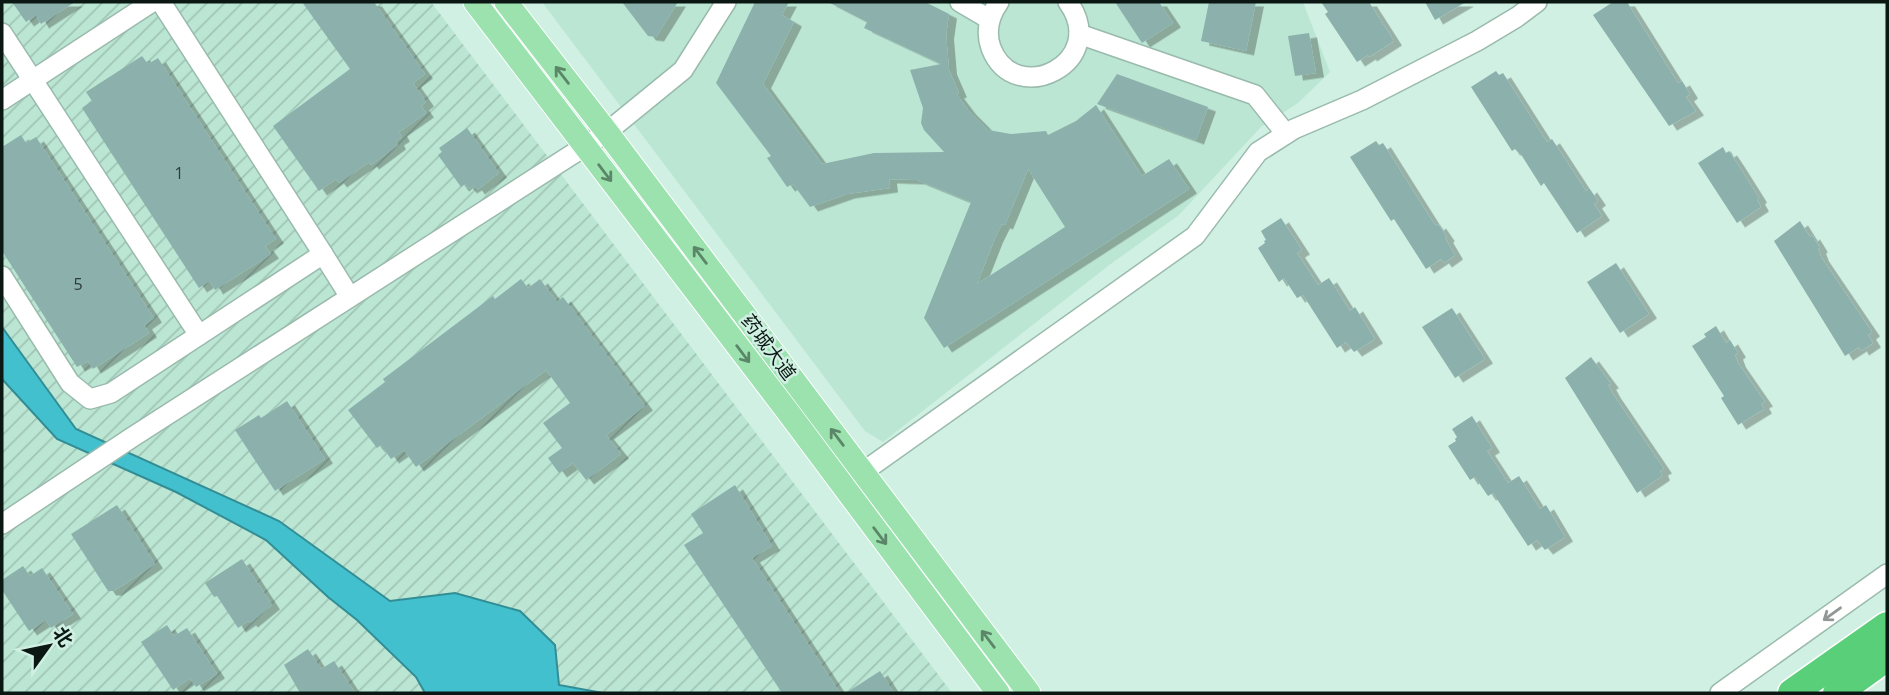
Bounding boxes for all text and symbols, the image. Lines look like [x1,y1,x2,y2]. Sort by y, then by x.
one-way arrow [555,66,570,84]
house number: 1 [174,162,184,184]
one-way arrow [597,163,612,182]
one-way arrow [693,246,708,265]
house number: 5 [73,273,83,295]
street label: 药城大道 [736,309,802,385]
one-way arrow [735,344,750,363]
one-way arrow [830,428,845,447]
one-way arrow [872,526,887,544]
one-way arrow [1823,607,1842,621]
north arrow [14,611,84,681]
text: 北 [47,622,79,652]
one-way arrow [981,630,996,648]

